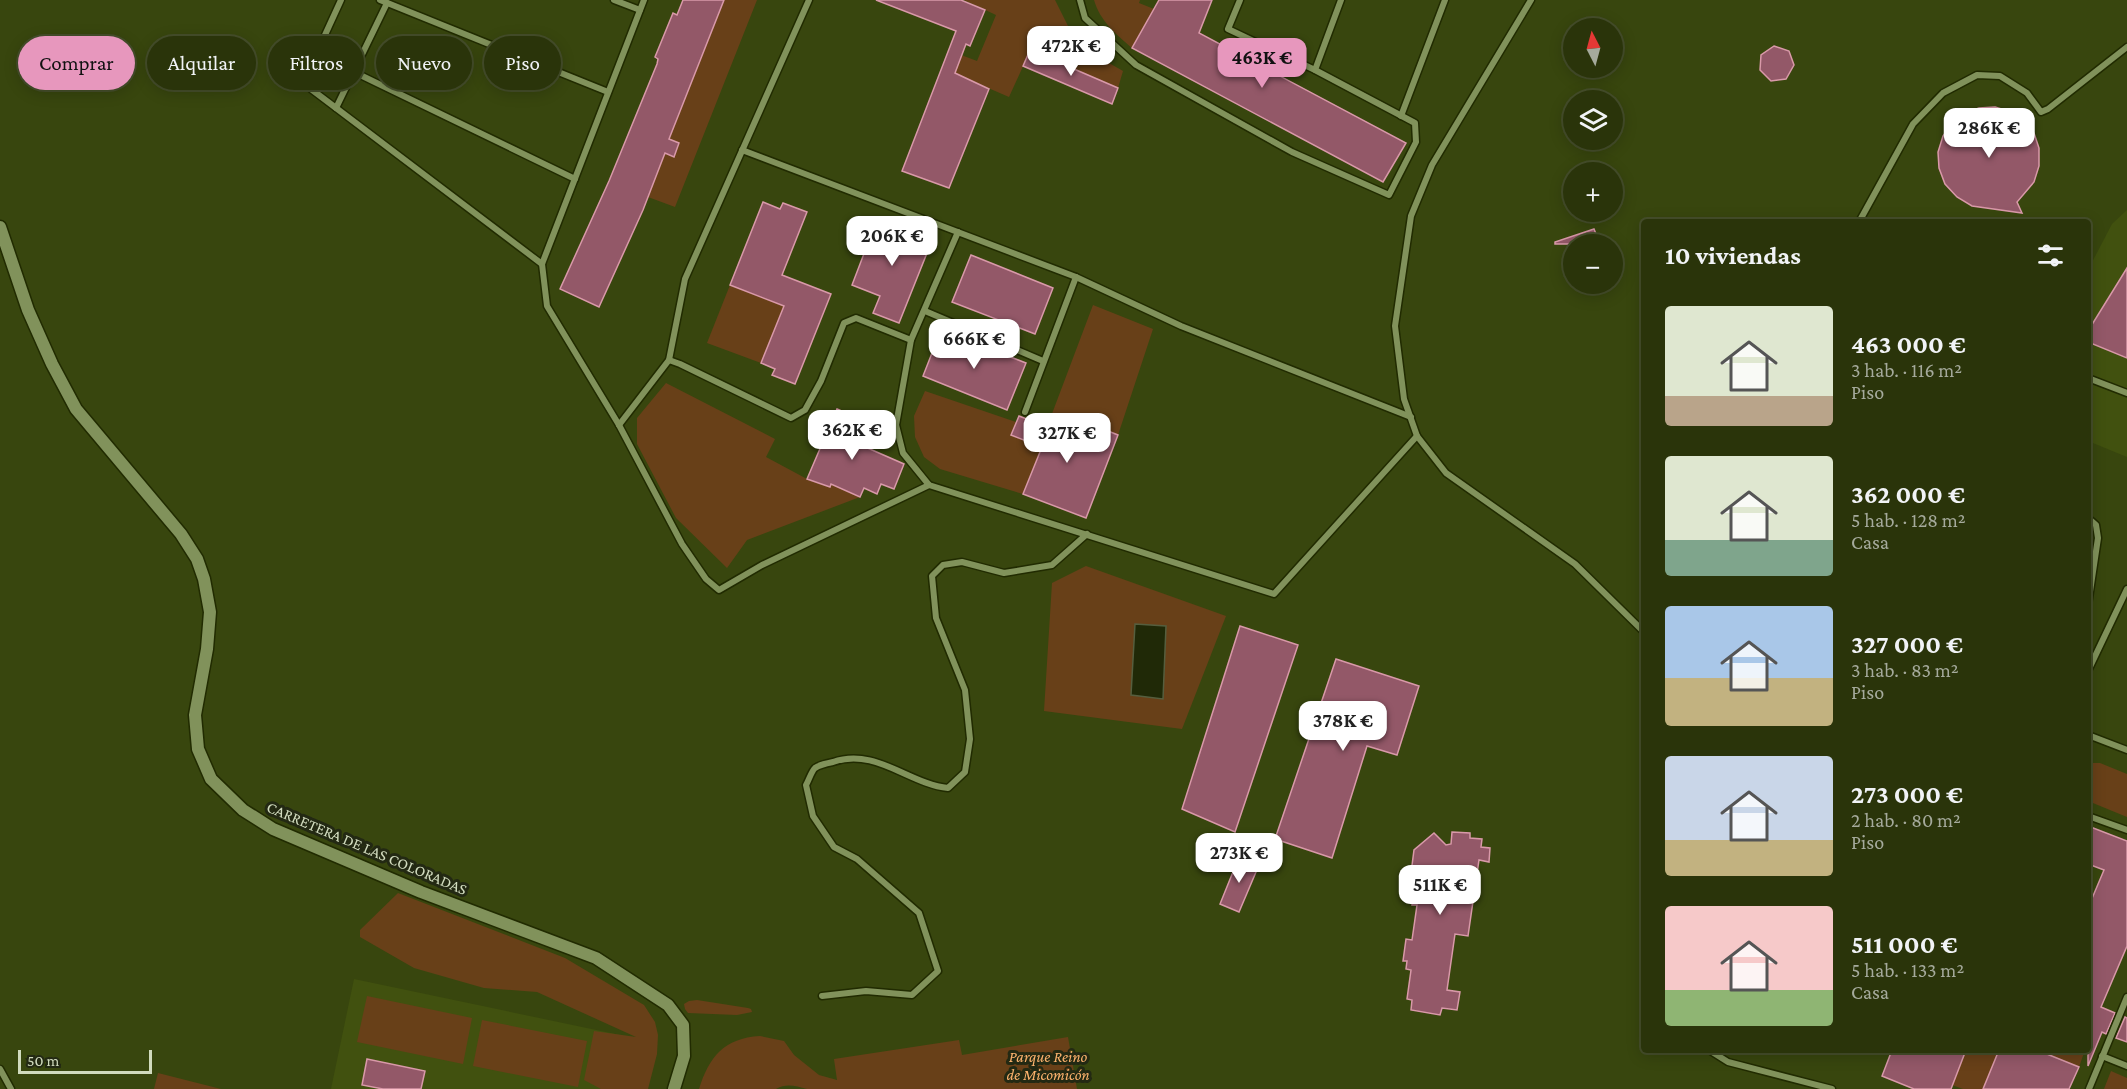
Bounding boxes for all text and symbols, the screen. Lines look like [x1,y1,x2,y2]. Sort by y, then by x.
north arrow [1563,18,1623,78]
map controls [1563,18,1623,294]
pin: 472K € [1022,26,1120,77]
text: 472K € [1041,34,1101,56]
chip: Comprar [18,36,135,90]
chip: Alquilar [147,36,256,90]
chip: Filtros [268,36,364,90]
chip: Nuevo [376,36,472,90]
chip: Piso [484,36,561,90]
pin: 463K € [1213,38,1311,89]
text: 463K € [1232,46,1292,68]
button: layers [1563,90,1623,150]
pin: 286K € [1940,108,2038,159]
text: 286K € [1958,116,2020,138]
button: + [1563,162,1623,222]
pin: 206K € [843,216,941,267]
text: 206K € [860,224,924,246]
button: − [1563,234,1623,294]
icon: filters [2034,239,2067,272]
text: 10 viviendas [1665,241,1801,270]
pin: 666K € [925,319,1023,370]
text: 666K € [943,327,1005,349]
icon: home [1713,330,1785,402]
text: 463 000 € [1851,330,1966,359]
text: 3 hab. · 116 m² [1851,359,1962,381]
text: Piso [1851,381,1884,403]
pin: 362K € [803,410,901,461]
pin: 327K € [1018,413,1116,464]
text: 362K € [822,418,882,440]
text: 327K € [1038,421,1096,443]
icon: home [1713,480,1785,552]
text: 362 000 € [1851,480,1965,509]
text: 5 hab. · 128 m² [1851,509,1966,531]
text: Casa [1851,531,1889,553]
icon: home [1713,630,1785,702]
text: 327 000 € [1851,630,1963,659]
text: 3 hab. · 83 m² [1851,659,1959,681]
text: Piso [1851,681,1884,703]
pin: 378K € [1294,701,1392,752]
text: 378K € [1313,709,1373,731]
icon: home [1713,780,1785,852]
text: 273 000 € [1851,780,1963,809]
street label: CARRETERA DE LAS COLORADAS [264,798,470,898]
text: 2 hab. · 80 m² [1851,809,1961,831]
text: Piso [1851,831,1884,853]
pin: 273K € [1190,833,1288,884]
text: 273K € [1210,841,1268,863]
pin: 511K € [1391,865,1489,916]
text: 511K € [1413,873,1467,895]
icon: home [1713,930,1785,1002]
text: 511 000 € [1851,930,1958,959]
text: 5 hab. · 133 m² [1851,959,1964,981]
text: Casa [1851,981,1889,1003]
scale bar [18,1047,152,1074]
park label: Parque Reino de Micomicón [1006,1048,1090,1083]
text: 50 m [27,1052,59,1069]

